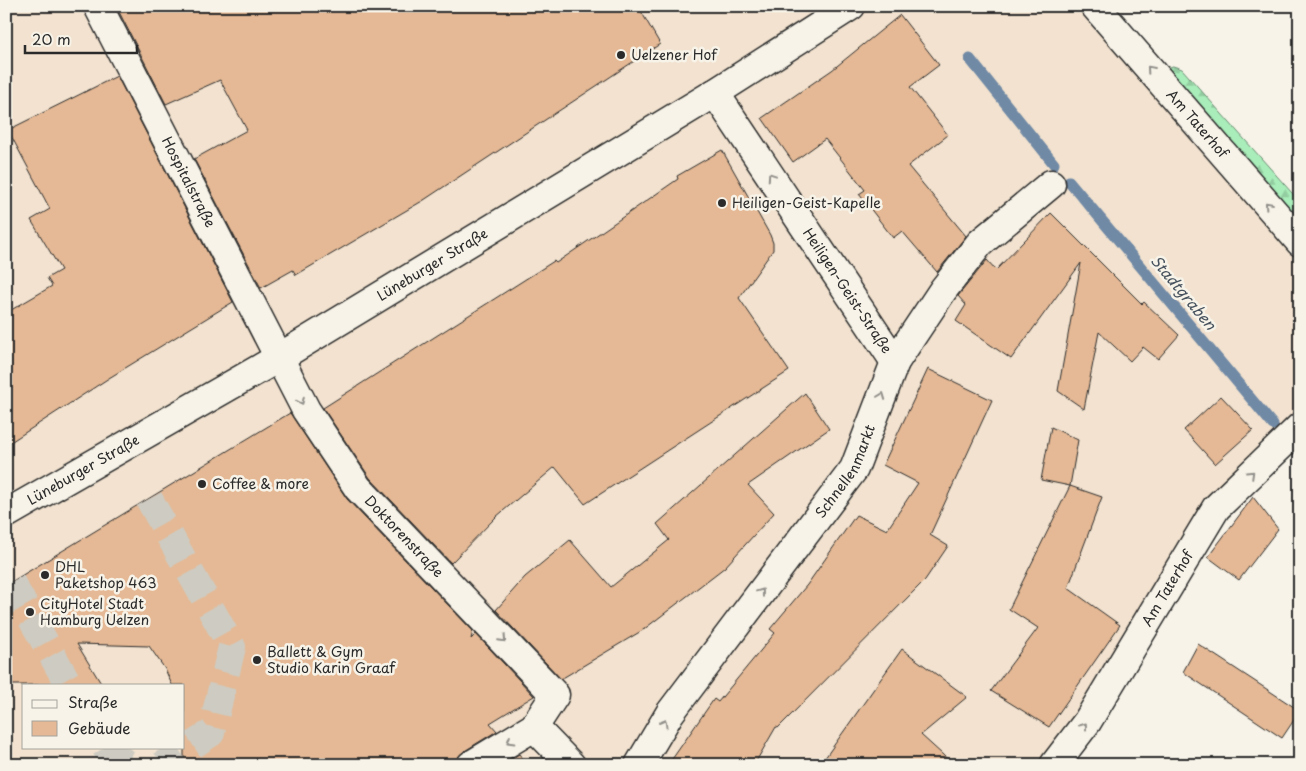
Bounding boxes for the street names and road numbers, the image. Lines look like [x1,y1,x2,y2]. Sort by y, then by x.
street label: Am Taterhof [1162,84,1235,164]
street label: Hospitalstraße [157,133,221,231]
street label: Lüneburger Straße [373,222,491,306]
street label: Heiligen-Geist-Straße [798,224,897,358]
street label: Schnellenmarkt [810,421,880,522]
street label: Lüneburger Straße [23,429,143,510]
street label: Doktorenstraße [360,490,449,582]
street label: Am Taterhof [1136,545,1199,630]

